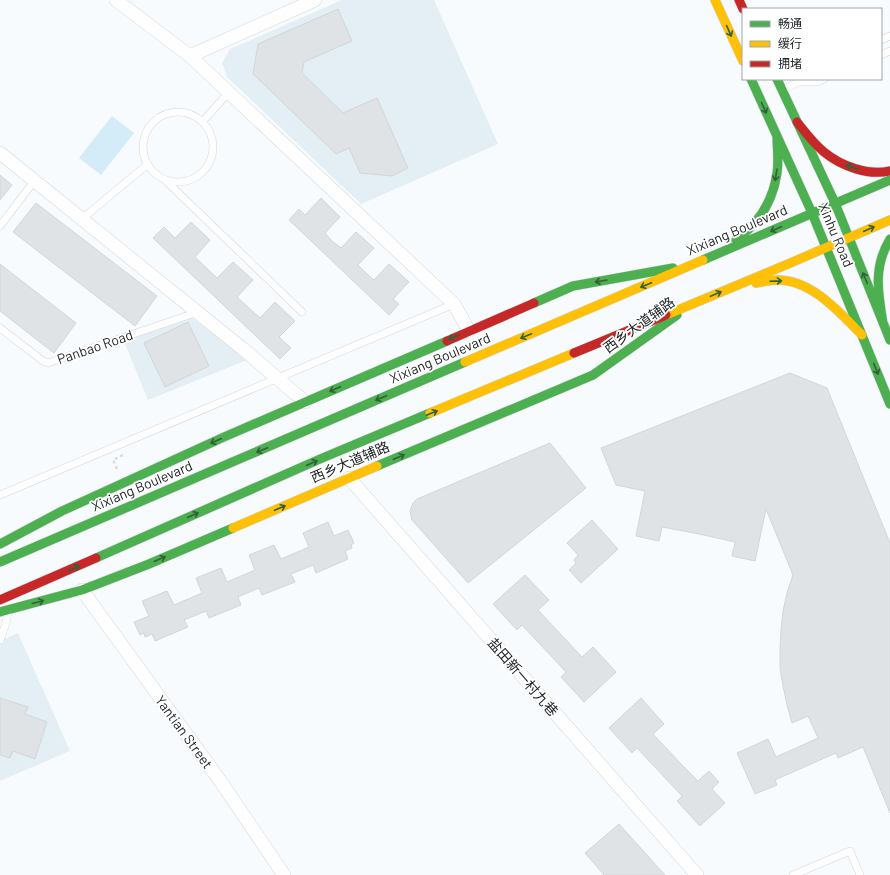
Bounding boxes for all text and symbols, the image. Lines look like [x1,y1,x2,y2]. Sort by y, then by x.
legend [742,8,882,80]
text: 畅通 [778,16,802,30]
one-way arrow [726,24,733,36]
text: 缓行 [778,36,802,50]
text: 拥堵 [778,56,802,70]
one-way arrow [761,101,768,113]
one-way arrow [846,162,858,170]
one-way arrow [772,168,780,181]
street label: Xinhu Road [815,200,858,269]
street label: Xixiang Boulevard [684,201,790,258]
one-way arrow [863,225,875,232]
one-way arrow [770,226,782,233]
one-way arrow [860,273,868,285]
one-way arrow [595,277,608,285]
one-way arrow [769,277,782,285]
one-way arrow [640,281,652,289]
one-way arrow [710,289,722,297]
street label: 西乡大道辅路 [600,293,678,356]
street label: Panbao Road [55,326,135,367]
street label: Xixiang Boulevard [387,329,493,386]
one-way arrow [521,333,533,340]
one-way arrow [449,334,461,342]
one-way arrow [873,363,880,375]
one-way arrow [329,386,341,393]
one-way arrow [376,395,388,403]
one-way arrow [425,408,437,416]
street label: 西乡大道辅路 [308,437,392,486]
one-way arrow [210,438,222,445]
one-way arrow [256,446,268,454]
one-way arrow [393,452,405,460]
street label: Xixiang Boulevard [89,457,195,514]
one-way arrow [306,459,318,466]
one-way arrow [273,504,285,511]
one-way arrow [187,511,199,519]
one-way arrow [154,555,166,562]
one-way arrow [68,564,80,571]
one-way arrow [31,598,44,606]
street label: 盐田新一村九巷 [485,634,562,719]
street label: Yantian Street [152,692,217,772]

